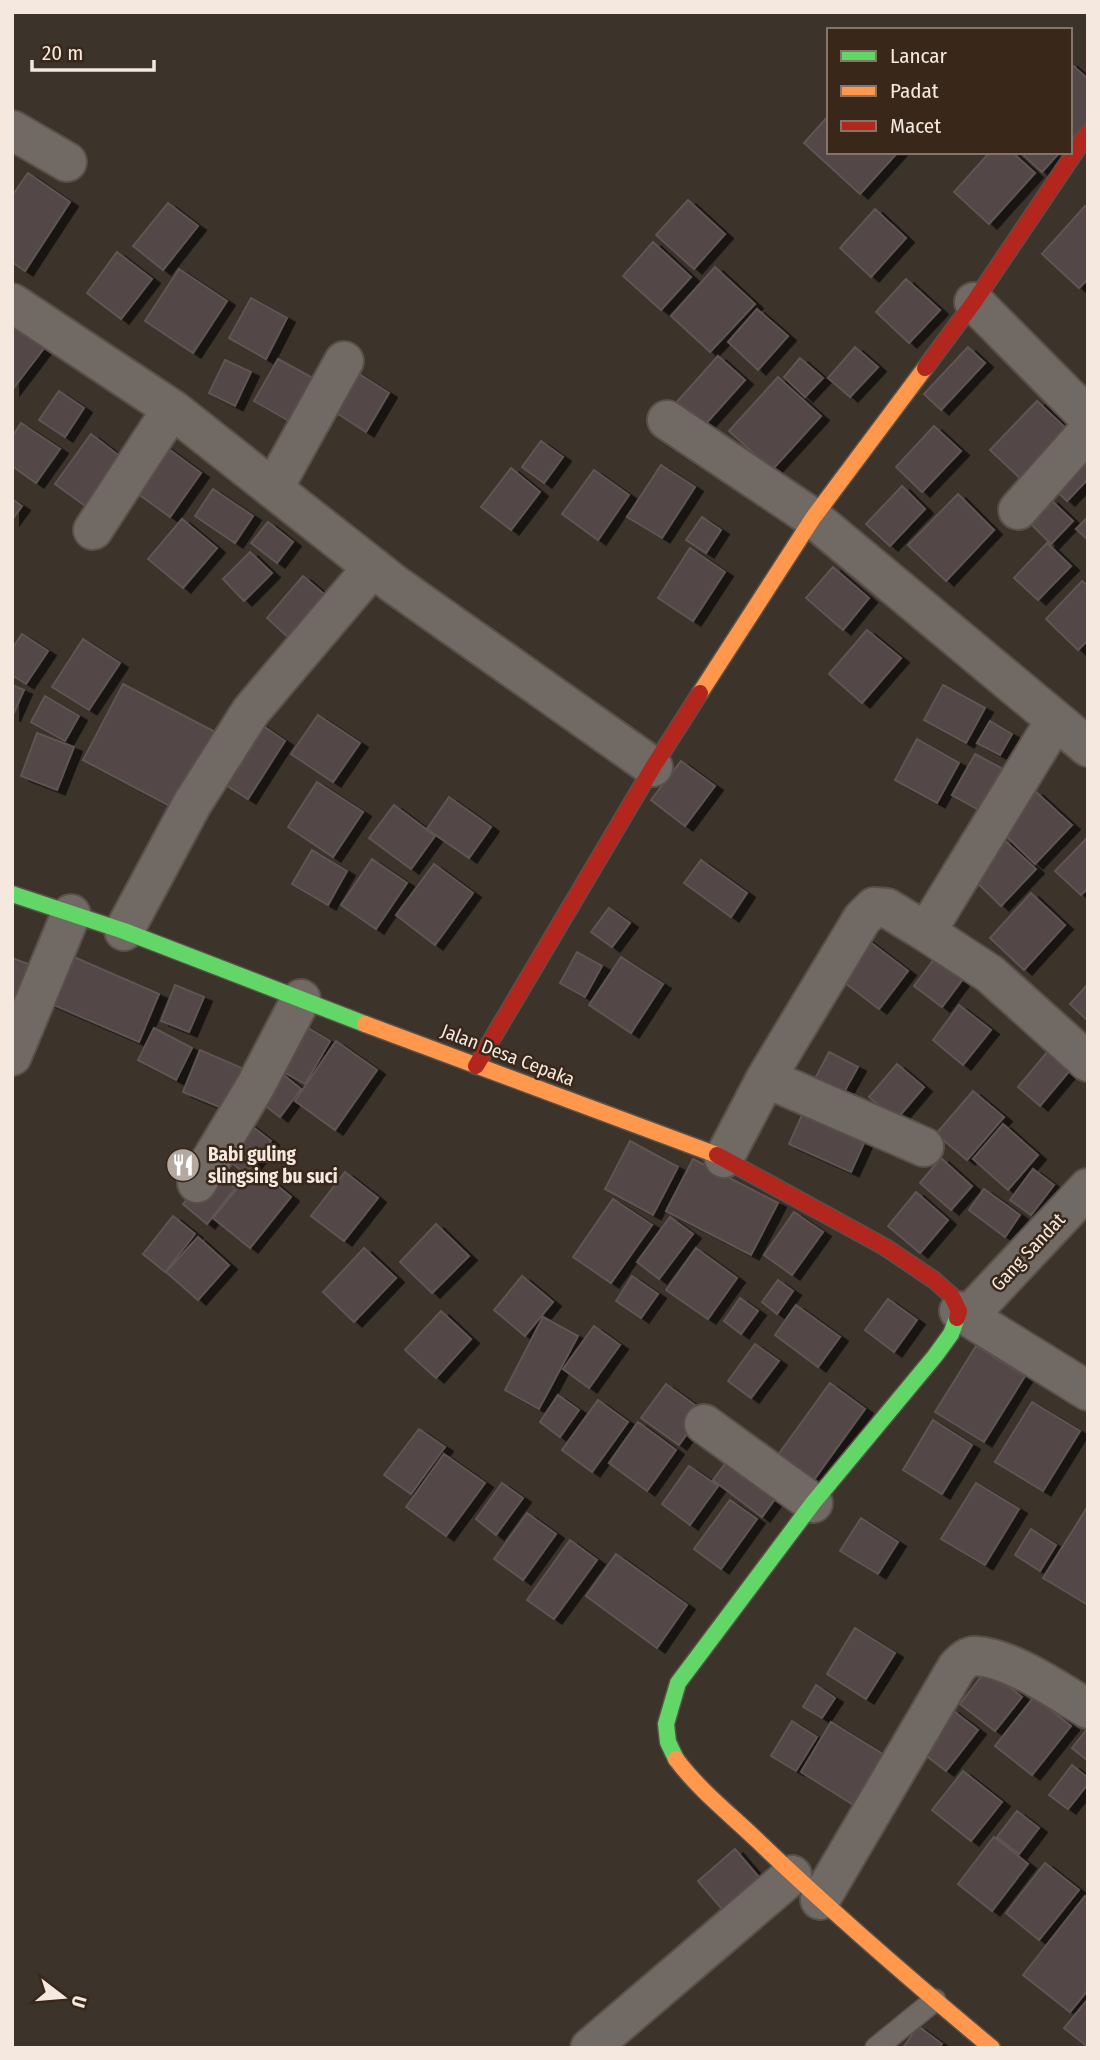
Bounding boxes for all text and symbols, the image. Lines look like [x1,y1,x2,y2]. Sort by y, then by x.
scale bar [32,28,154,72]
legend [827,28,1072,154]
text: 20 m [42,40,83,66]
text: Lancar [890,43,948,69]
text: Padat [890,78,939,104]
text: Macet [890,113,941,139]
street label: Jalan Desa Cepaka [438,1019,578,1091]
place label: Babi guling slingsing bu suci [208,1143,338,1188]
restaurant icon: Babi guling slingsing bu suci [164,1146,202,1184]
street label: Gang Sandat [986,1208,1070,1296]
north arrow [28,1962,98,2032]
text: U [66,1993,91,2010]

